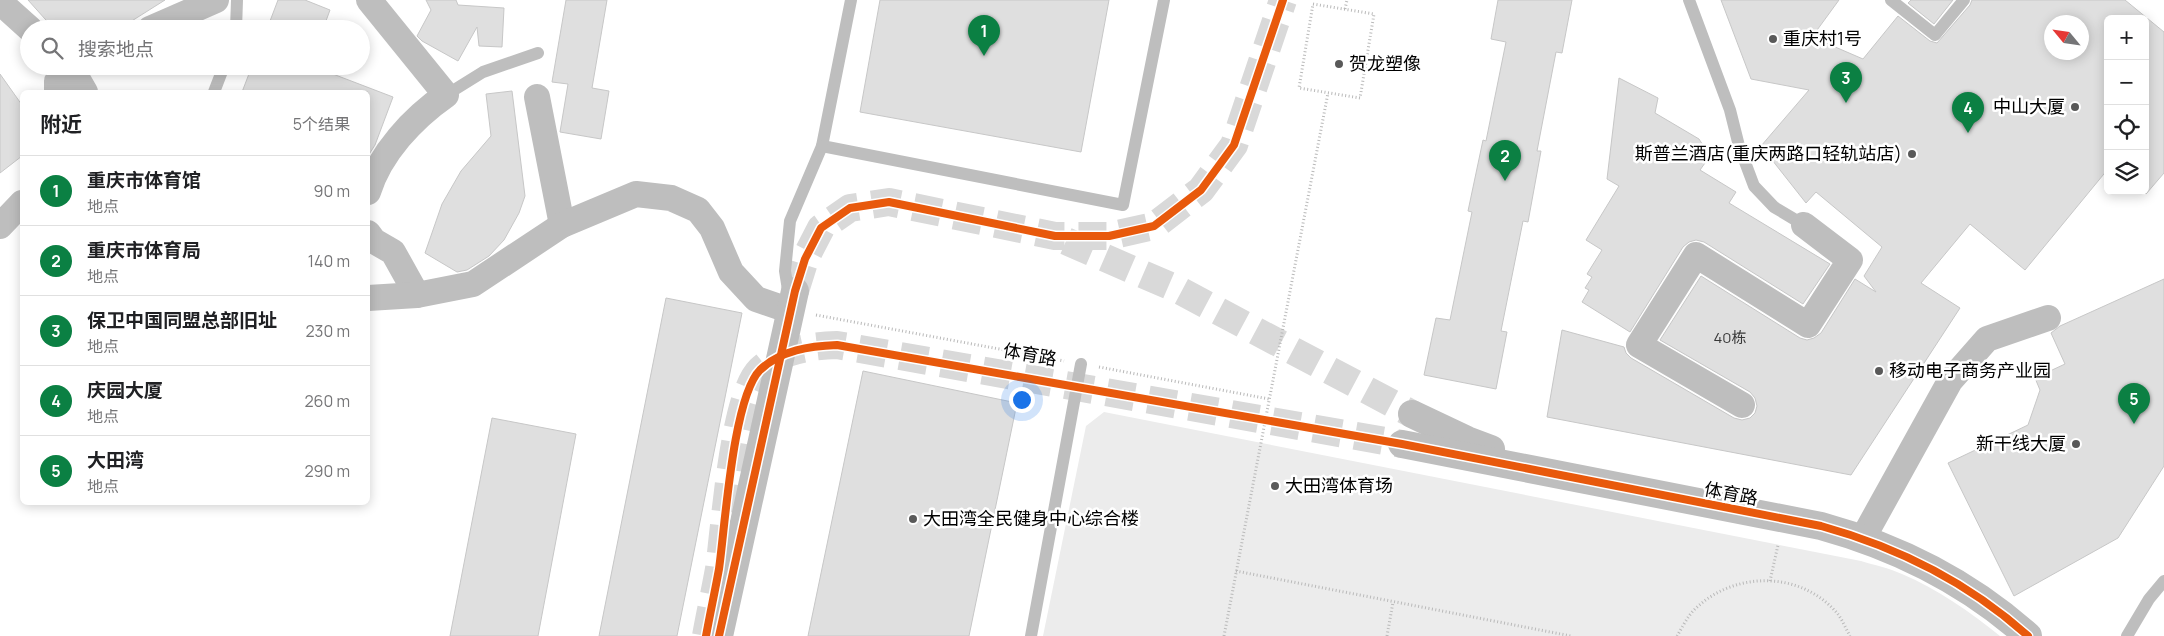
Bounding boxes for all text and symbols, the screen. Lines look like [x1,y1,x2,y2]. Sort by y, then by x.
pin: 1 [968,15,1000,56]
north arrow [2044,15,2089,60]
map controls [2104,15,2149,195]
button: + [2104,15,2149,60]
search box [20,20,370,75]
place label: 重庆村1号 [1783,26,1862,50]
marker: 重庆村1号 [1767,33,1779,45]
icon: search [38,34,66,62]
text: 搜索地点 [78,36,154,62]
place label: 贺龙塑像 [1349,51,1421,75]
marker: 贺龙塑像 [1333,58,1345,70]
button: − [2104,60,2149,105]
pin: 3 [1830,62,1862,103]
pin: 4 [1952,92,1984,133]
place label: 中山大厦 [1993,94,2065,118]
marker: 中山大厦 [2069,101,2081,113]
button: locate [2104,105,2149,150]
text: 附近 [40,110,82,138]
text: 5个结果 [293,113,350,135]
pin: 2 [1489,140,1521,181]
place label: 斯普兰酒店(重庆两路口轻轨站店) [1635,141,1902,165]
marker: 斯普兰酒店(重庆两路口轻轨站店) [1906,148,1918,160]
button: layers [2104,150,2149,195]
text: 重庆市体育馆 [87,167,201,193]
text: 1 [52,180,60,202]
text: 90 m [314,180,350,202]
text: 地点 [87,195,119,217]
text: 重庆市体育局 [87,237,201,263]
text: 2 [51,250,61,272]
text: 140 m [308,250,350,272]
text: 地点 [87,265,119,287]
text: 保卫中国同盟总部旧址 [87,307,277,333]
text: 3 [51,320,61,342]
text: 230 m [306,320,350,342]
house number: 40栋 [1714,327,1747,348]
text: 地点 [87,335,119,357]
street label: 体育路 [1002,338,1059,371]
place label: 移动电子商务产业园 [1889,358,2051,382]
marker: 移动电子商务产业园 [1873,365,1885,377]
text: 庆园大厦 [87,377,163,403]
pin: 5 [2118,383,2150,424]
your location [1009,387,1035,413]
text: 4 [51,390,61,412]
text: 260 m [304,390,350,412]
text: 地点 [87,405,119,427]
place label: 新干线大厦 [1976,431,2066,455]
marker: 新干线大厦 [2070,438,2082,450]
text: 大田湾 [87,447,144,473]
text: 5 [51,460,61,482]
text: 290 m [304,460,350,482]
place label: 大田湾体育场 [1285,473,1393,497]
text: 地点 [87,475,119,497]
street label: 体育路 [1702,476,1760,510]
marker: 大田湾体育场 [1269,480,1281,492]
place label: 大田湾全民健身中心综合楼 [923,506,1139,530]
marker: 大田湾全民健身中心综合楼 [907,513,919,525]

